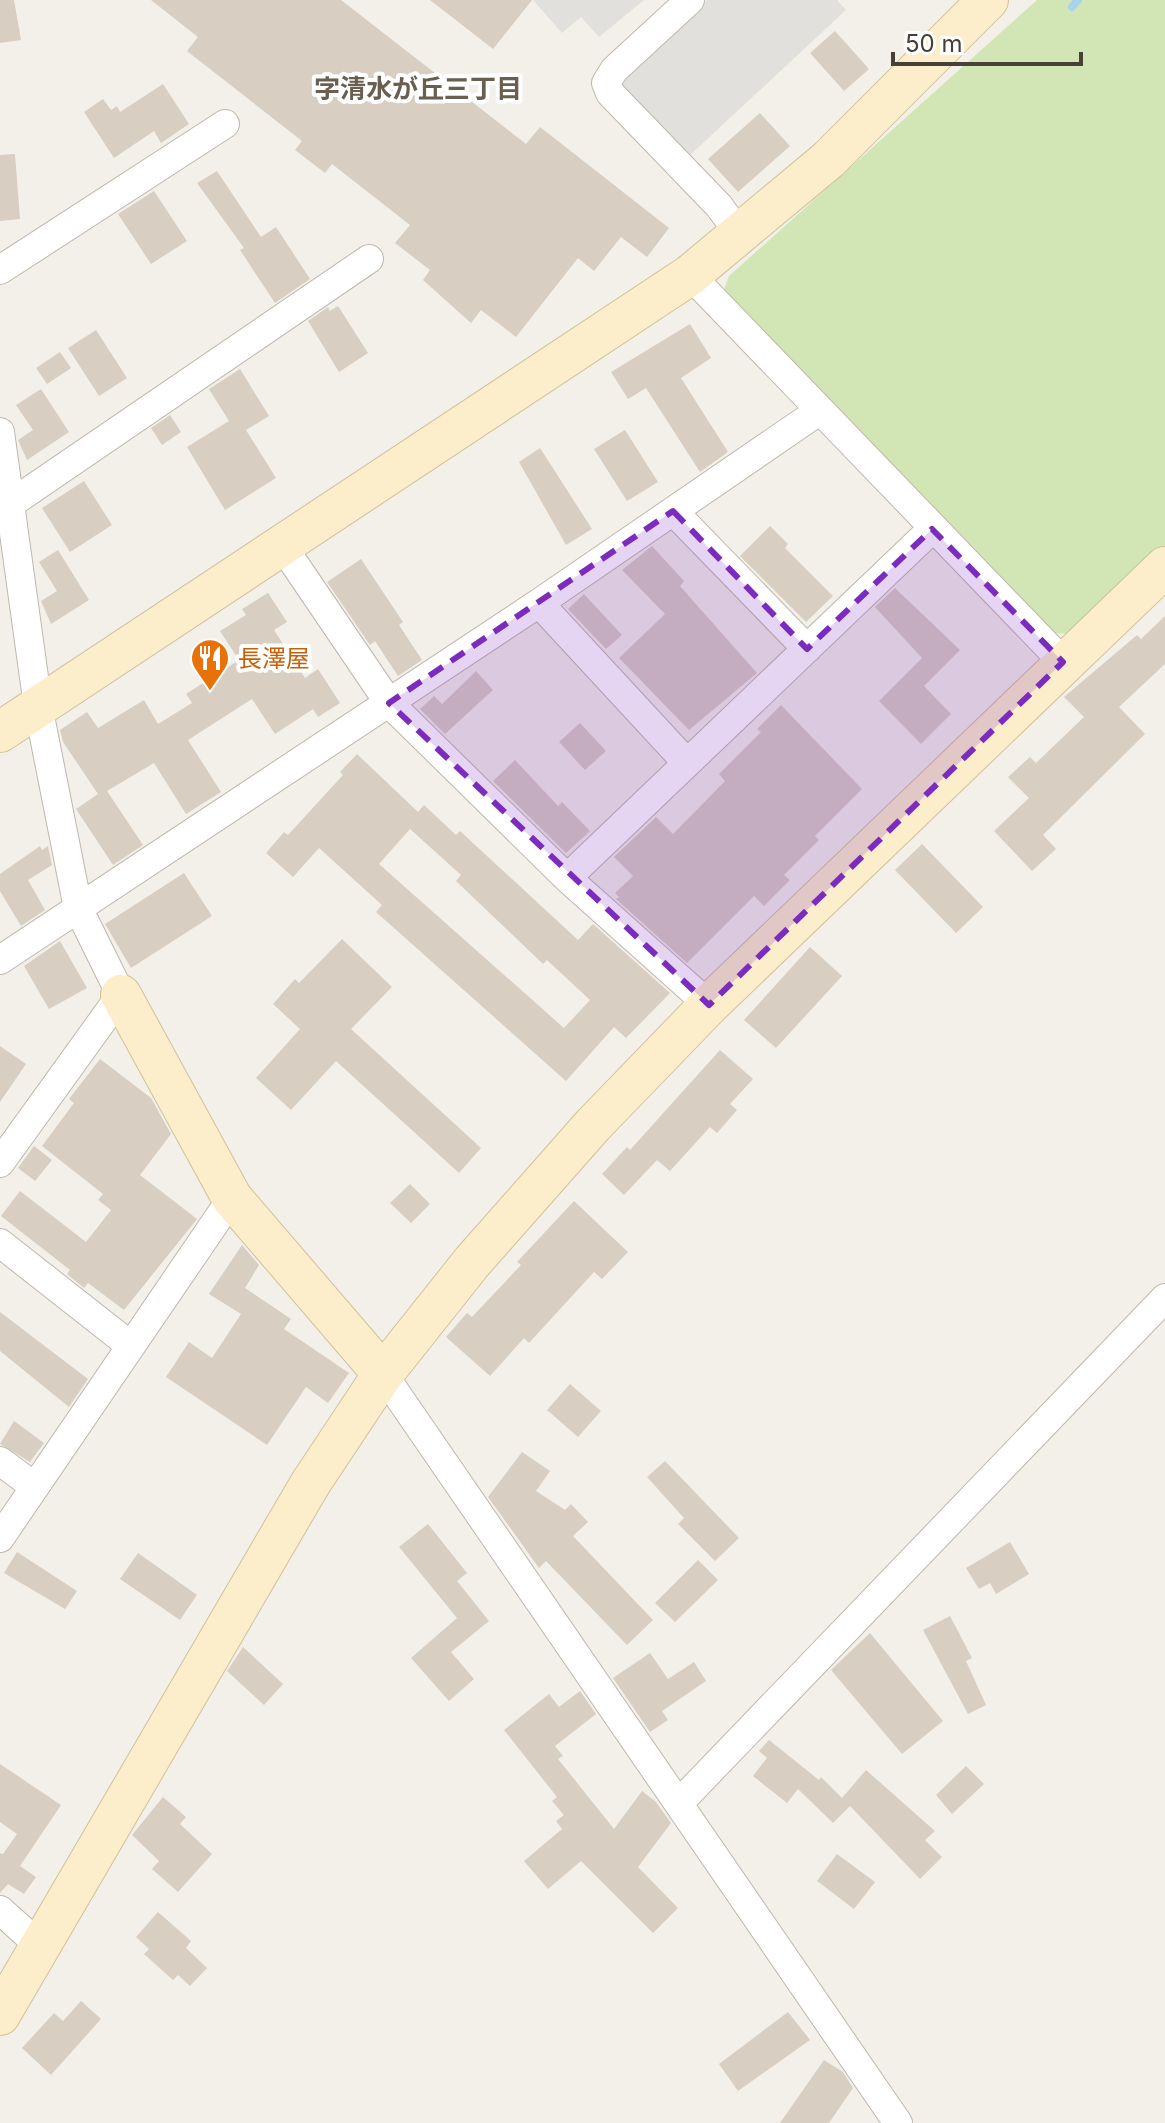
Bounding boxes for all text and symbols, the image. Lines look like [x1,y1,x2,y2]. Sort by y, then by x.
scale bar [893,16,1081,66]
text: 50 m [905,29,963,58]
district label: 字清水が丘三丁目 [314,73,522,104]
restaurant icon: 長澤屋 [189,637,231,692]
place label: 長澤屋 [238,644,310,673]

